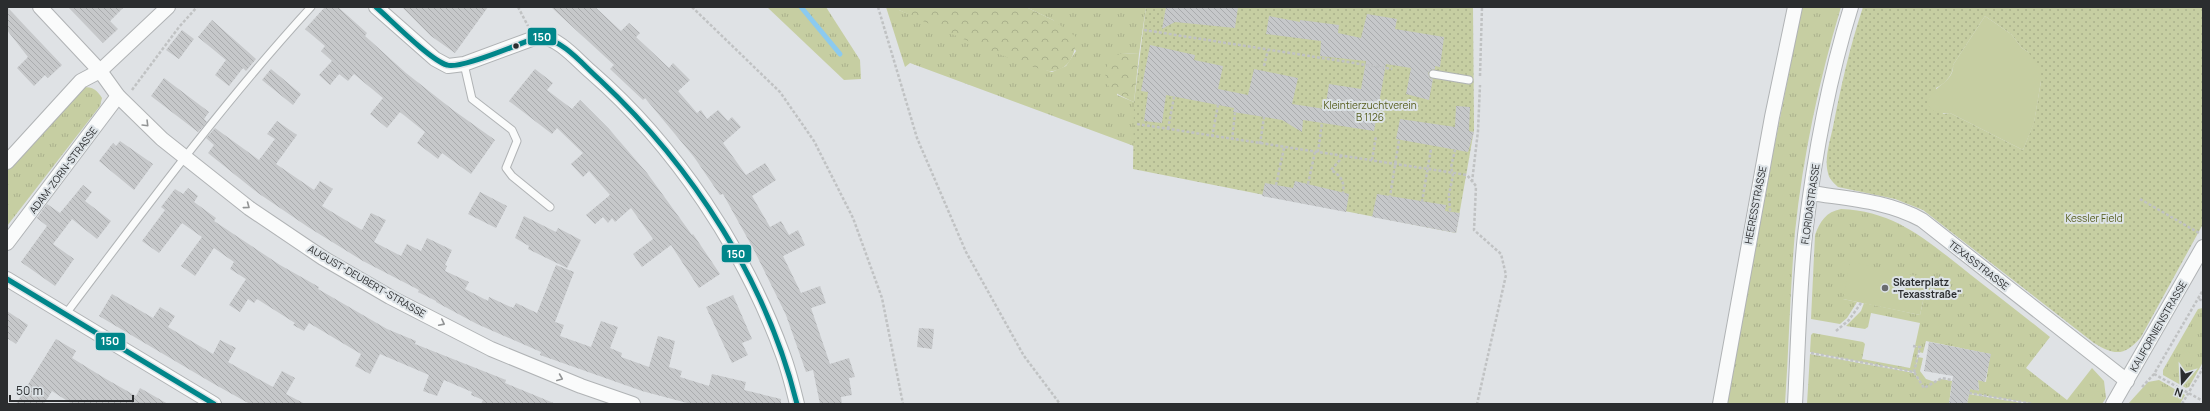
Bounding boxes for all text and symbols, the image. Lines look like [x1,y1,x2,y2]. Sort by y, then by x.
line badge: 150 [527,27,557,46]
text: 150 [533,29,551,44]
unlabelled marker [511,41,521,51]
park label: Kleintierzuchtverein B 1126 [1323,98,1417,124]
one-way arrow [141,119,149,127]
street label: ADAM-ZORN-STRASSE [26,124,100,216]
street label: FLORIDASTRASSE [1797,163,1823,245]
street label: HEERESSTRASSE [1741,165,1769,245]
one-way arrow [242,201,249,208]
park label: Kessler Field [2065,211,2123,225]
street label: TEXASSTRASSE [1946,237,2012,293]
street label: AUGUST-DEUBERT-STRASSE [306,242,429,321]
line badge: 150 [721,244,752,263]
text: 150 [727,246,745,261]
place label: Skaterplatz "Texasstraße" [1893,275,1962,301]
street label: KALIFORNIENSTRASSE [2126,278,2190,374]
marker: Skaterplatz "Texasstraße" [1880,283,1890,293]
one-way arrow [437,318,445,326]
line badge: 150 [95,332,126,351]
text: 150 [101,333,119,348]
north arrow [2162,363,2202,403]
one-way arrow [556,373,563,381]
scale bar [10,377,133,403]
text: 50 m [16,382,43,399]
text: N [2172,385,2185,401]

